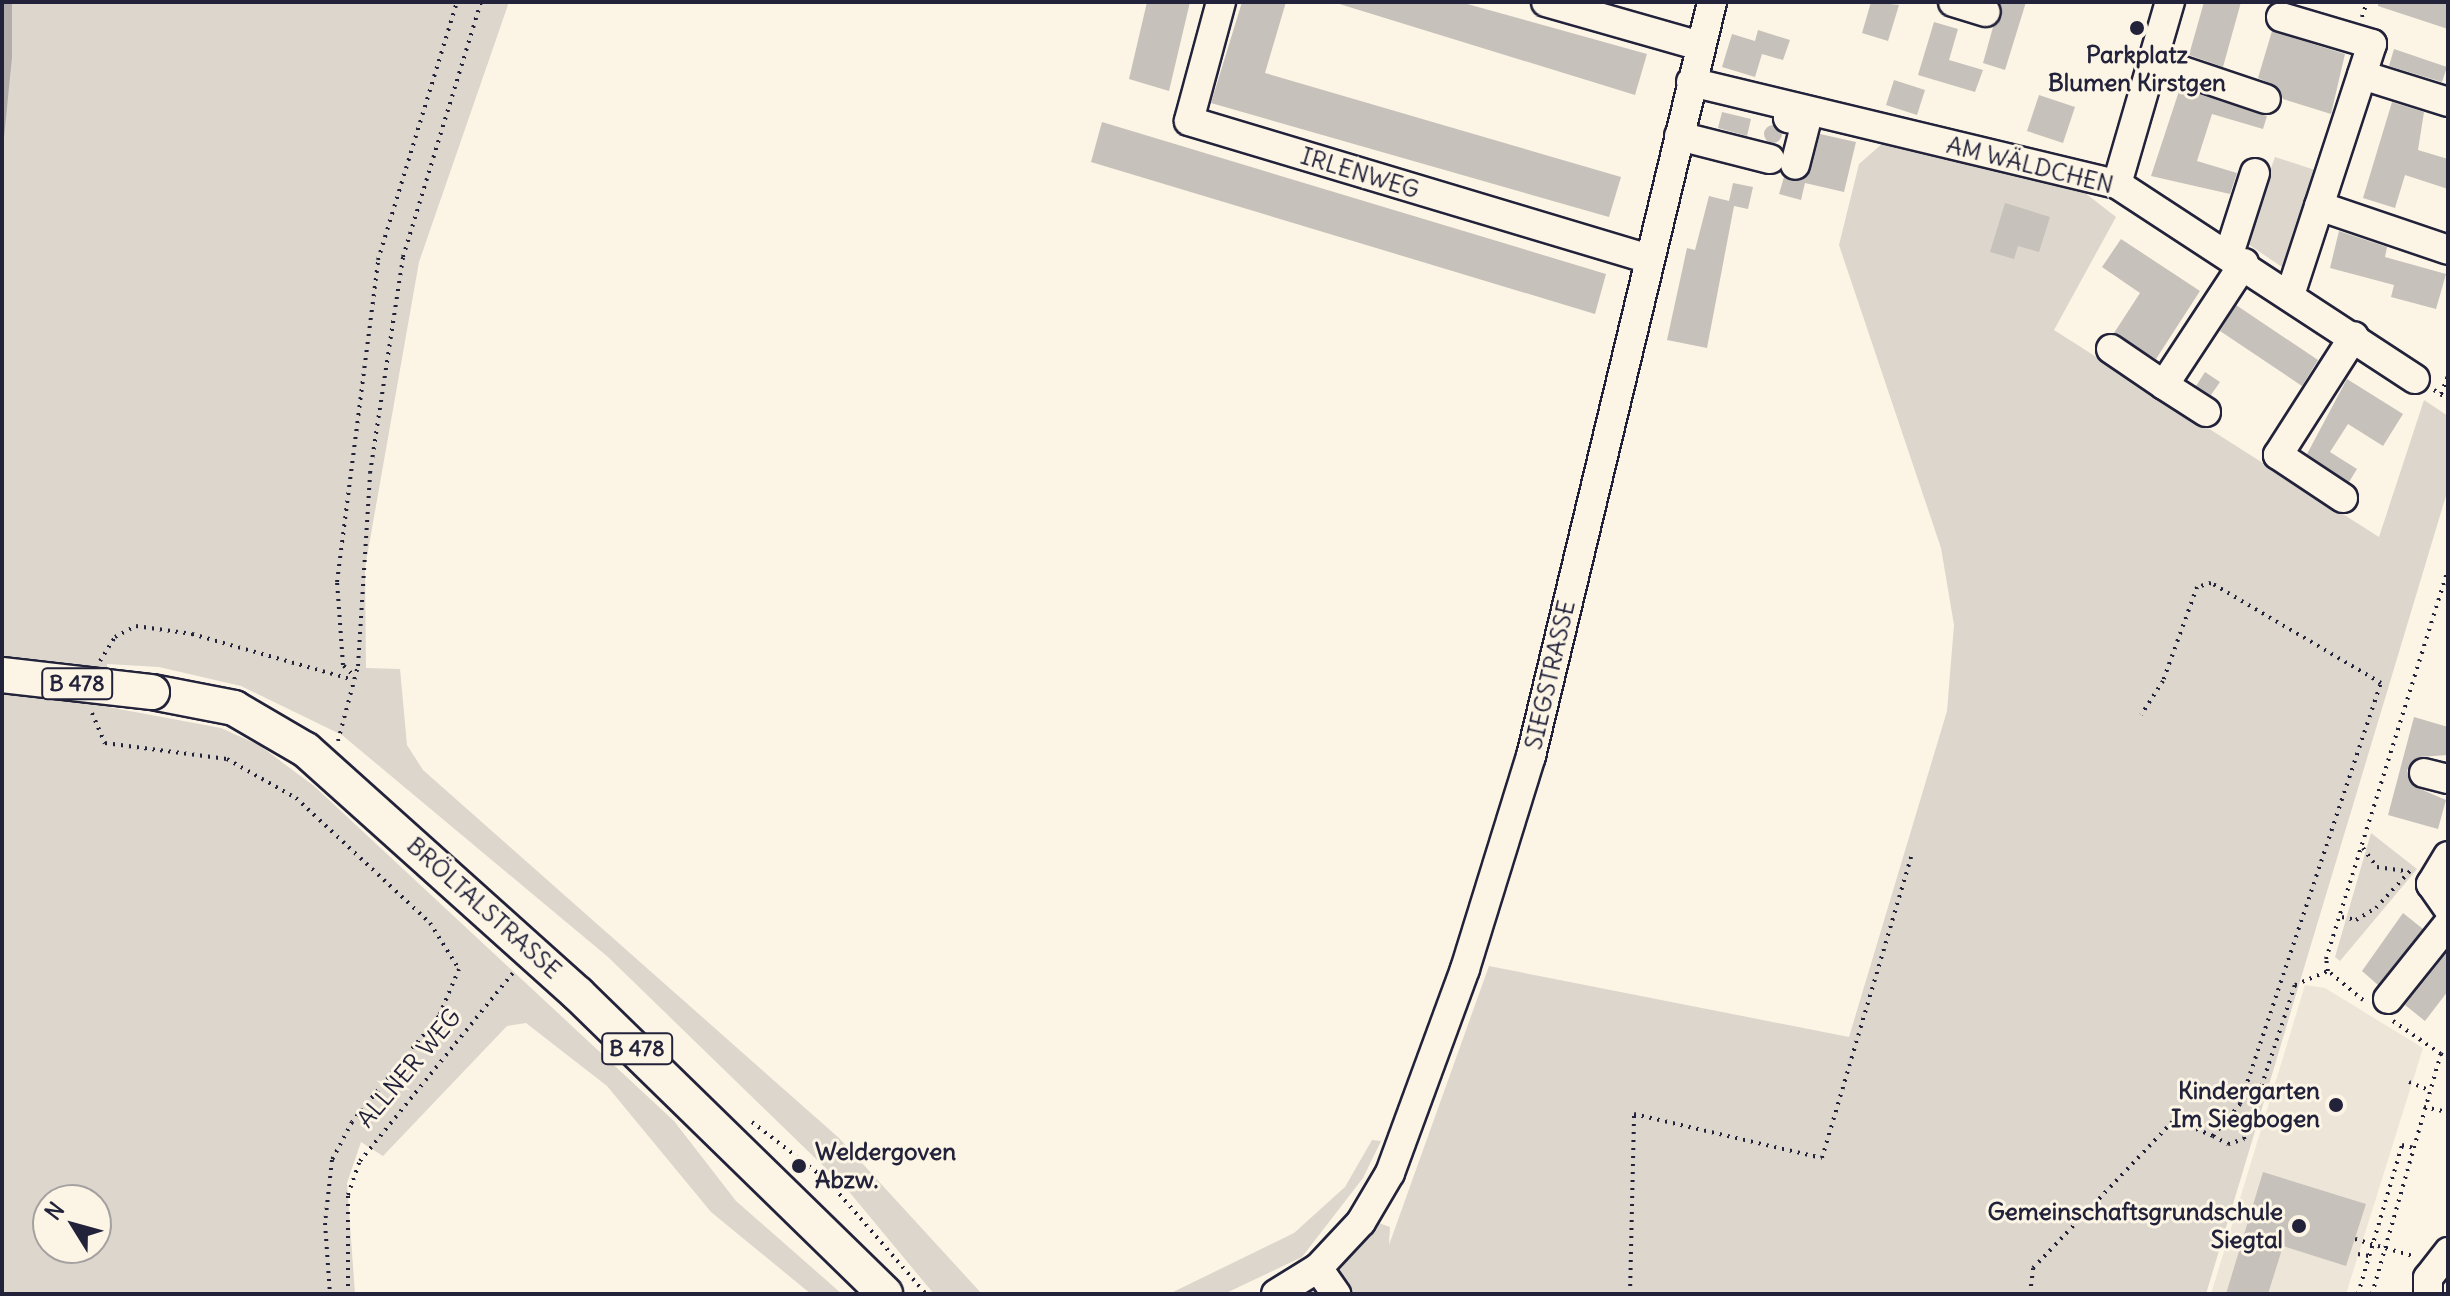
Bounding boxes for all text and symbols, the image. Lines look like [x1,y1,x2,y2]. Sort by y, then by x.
marker: Parkplatz Blumen Kirstgen [2128,19,2146,37]
place label: Parkplatz Blumen Kirstgen [2048,41,2226,97]
street label: AM WÄLDCHEN [1944,130,2116,200]
street label: IRLENWEG [1297,141,1423,205]
street label: SIEGSTRASSE [1519,598,1581,752]
road number: B 478 [41,666,113,702]
street label: BRÖLTALSTRASSE [401,831,567,985]
street label: ALLNER WEG [351,1003,467,1133]
road number: B 478 [601,1031,673,1067]
place label: Kindergarten Im Siegbogen [2171,1077,2320,1133]
marker: Kindergarten Im Siegbogen [2327,1096,2345,1114]
place label: Weldergoven Abzw. [815,1138,956,1194]
marker: Weldergoven Abzw. [790,1157,808,1175]
north arrow [32,1184,112,1264]
text: N [39,1196,70,1225]
place label: Gemeinschaftsgrundschule Siegtal [1988,1198,2283,1254]
marker: Gemeinschaftsgrundschule Siegtal [2290,1217,2308,1235]

